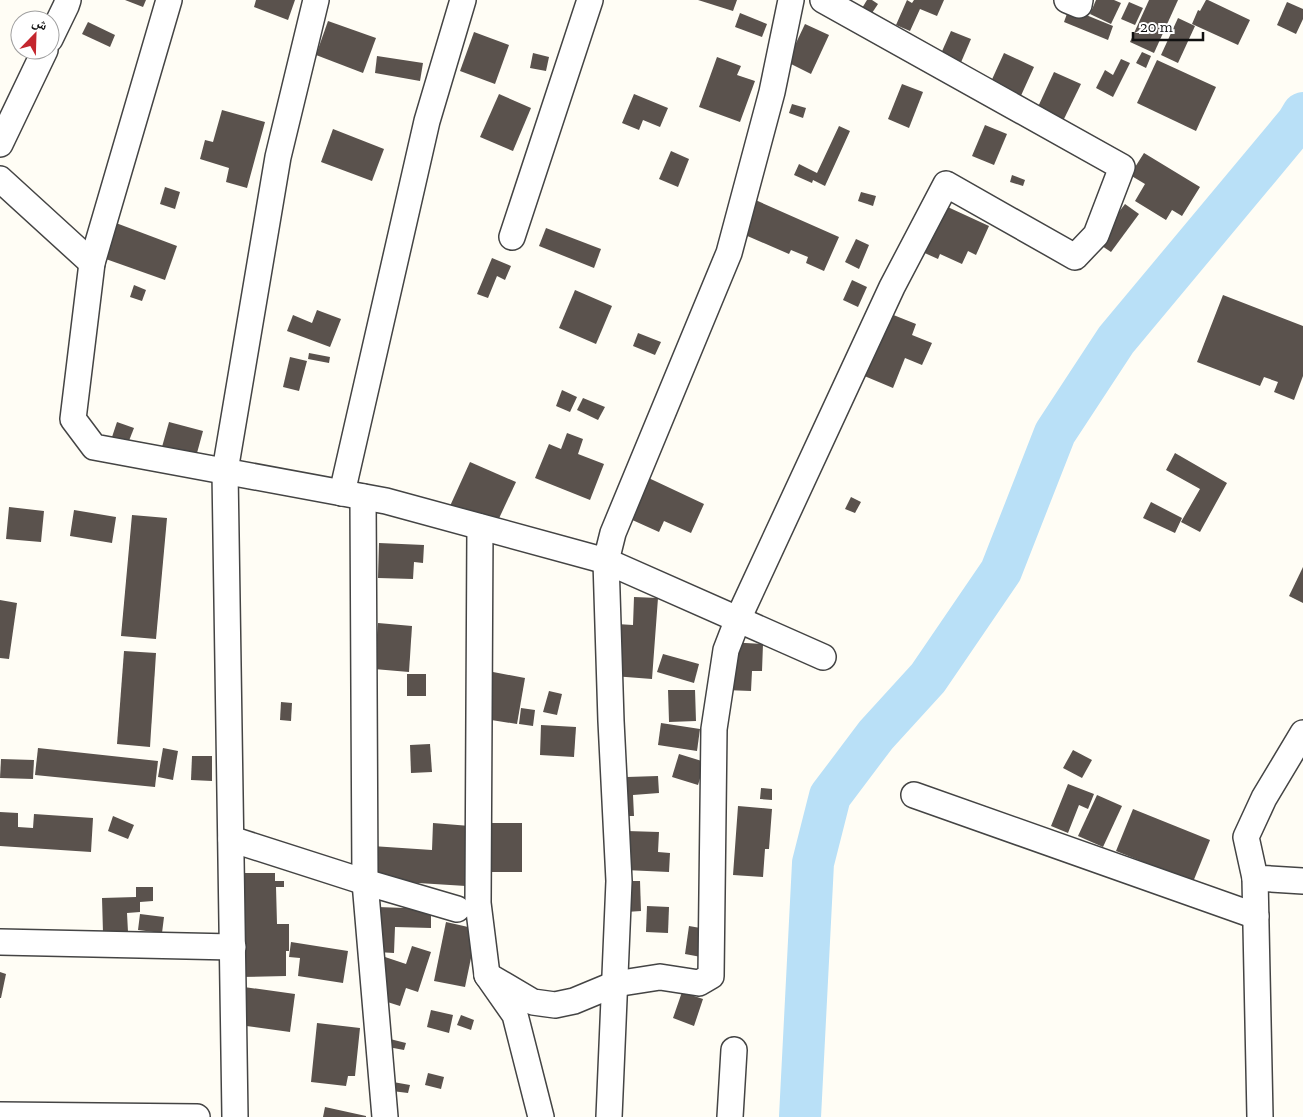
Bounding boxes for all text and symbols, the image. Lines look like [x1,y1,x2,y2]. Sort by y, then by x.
north arrow [10,10,60,60]
scale bar [1133,10,1203,42]
text: ش [30,13,50,34]
text: 20 m [1140,18,1173,36]

